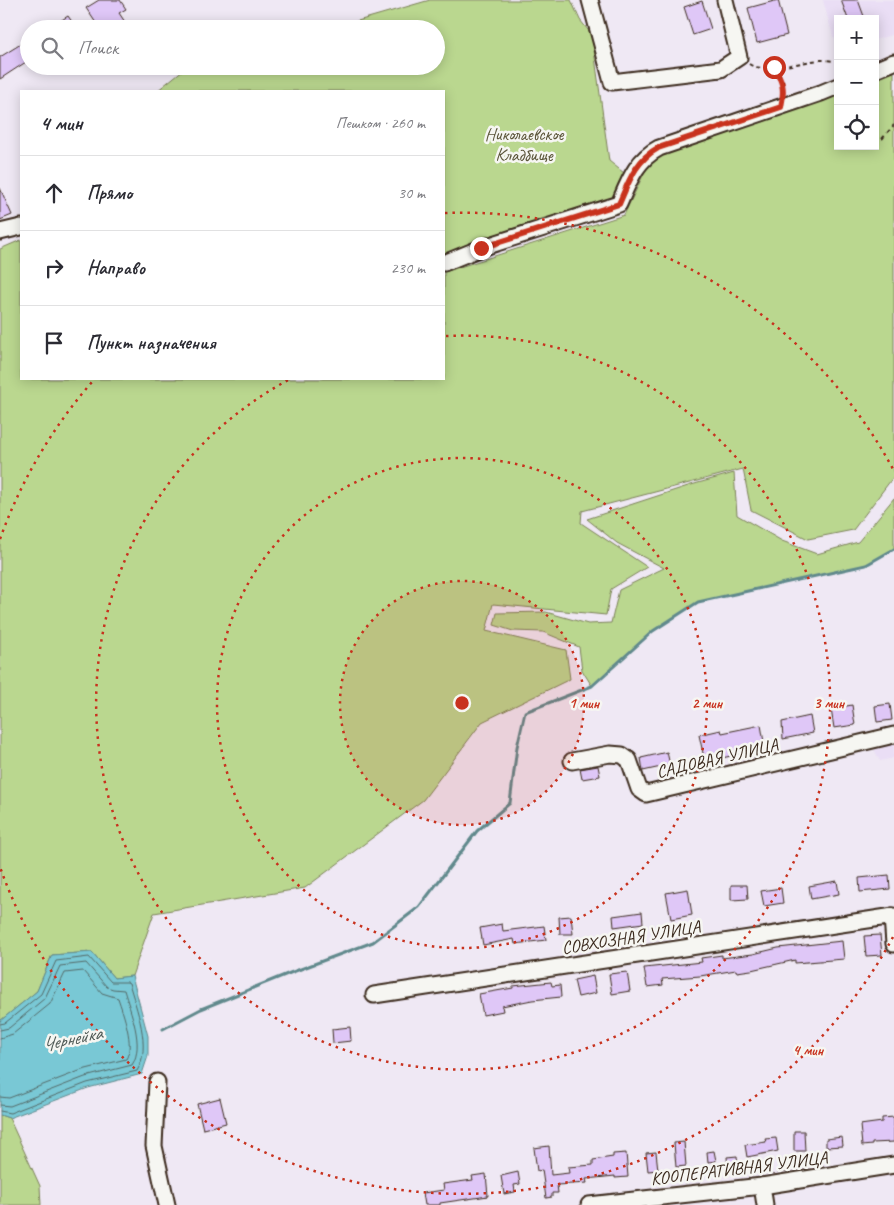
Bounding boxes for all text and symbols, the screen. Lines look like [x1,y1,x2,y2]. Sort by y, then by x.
map controls [834,15,879,150]
button: + [834,15,879,60]
search box [20,20,445,75]
icon: search [38,34,66,62]
text: Поиск [78,36,118,60]
route start [763,56,786,79]
button: − [834,60,879,105]
button: locate [834,105,879,150]
text: 4 мин [40,110,83,136]
text: Пешком · 260 m [336,113,425,133]
park label: Николаевское Кладбище [485,123,564,166]
icon: ahead [40,179,68,207]
text: Прямо [87,181,132,205]
text: 30 m [398,183,425,203]
route end [470,237,493,260]
icon: right [40,254,68,282]
text: Направо [87,256,145,280]
text: 230 m [391,258,425,278]
icon: arrive [40,329,68,357]
text: Пункт назначения [87,331,216,355]
centre of rings [453,694,471,712]
text: 1 мин [569,694,601,713]
text: 2 мин [692,694,724,713]
text: 3 мин [814,694,846,713]
street label: САДОВАЯ УЛИЦА [654,733,781,783]
street label: СОВХОЗНАЯ УЛИЦА [560,915,703,959]
water label: Чернейка [40,1021,106,1057]
text: 4 мин [793,1041,825,1060]
street label: КООПЕРАТИВНАЯ УЛИЦА [650,1146,829,1190]

